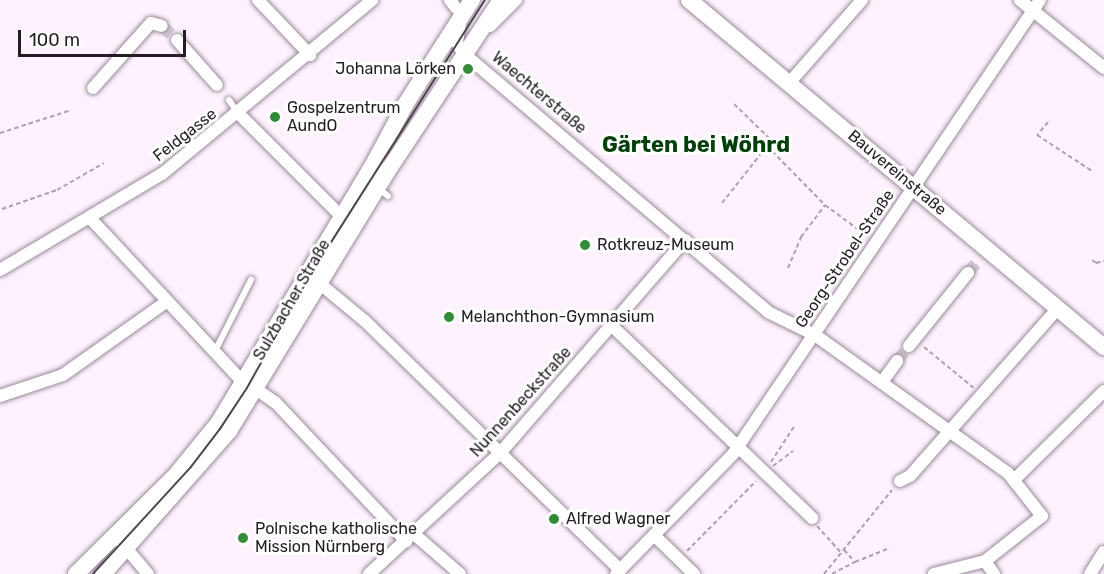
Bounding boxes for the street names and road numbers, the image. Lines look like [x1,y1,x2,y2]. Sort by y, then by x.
street label: Waechterstraße [488,48,590,138]
street label: Feldgasse [149,104,221,166]
street label: Bauvereinstraße [844,126,950,220]
street label: Georg-Strobel-Straße [792,186,898,332]
street label: Sulzbacher Straße [249,236,335,364]
street label: Nunnenbeckstraße [466,343,576,461]

